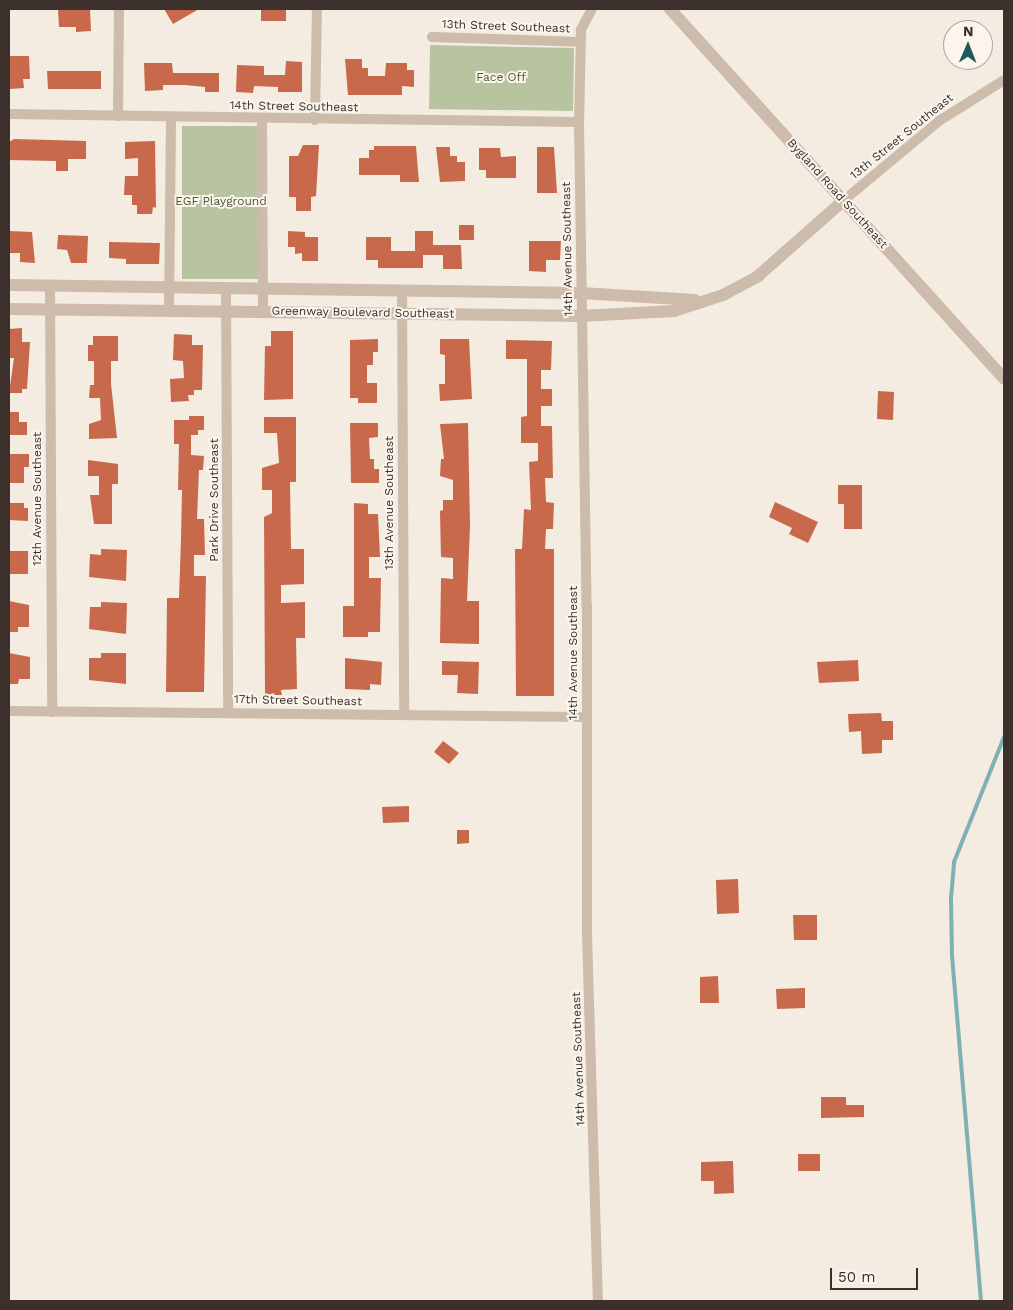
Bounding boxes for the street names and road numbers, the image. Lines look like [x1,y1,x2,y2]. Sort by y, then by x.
street label: 13th Street Southeast [442,18,570,36]
street label: 13th Street Southeast [848,91,956,183]
street label: 14th Street Southeast [230,99,358,115]
street label: Bygland Road Southeast [784,136,890,252]
street label: 14th Avenue Southeast [560,181,576,317]
street label: Greenway Boulevard Southeast [271,304,455,322]
street label: 12th Avenue Southeast [31,432,45,566]
street label: 13th Avenue Southeast [383,436,397,570]
street label: Park Drive Southeast [208,438,222,562]
street label: 14th Avenue Southeast [567,586,581,720]
street label: 17th Street Southeast [234,693,362,709]
street label: 14th Avenue Southeast [569,991,589,1127]

